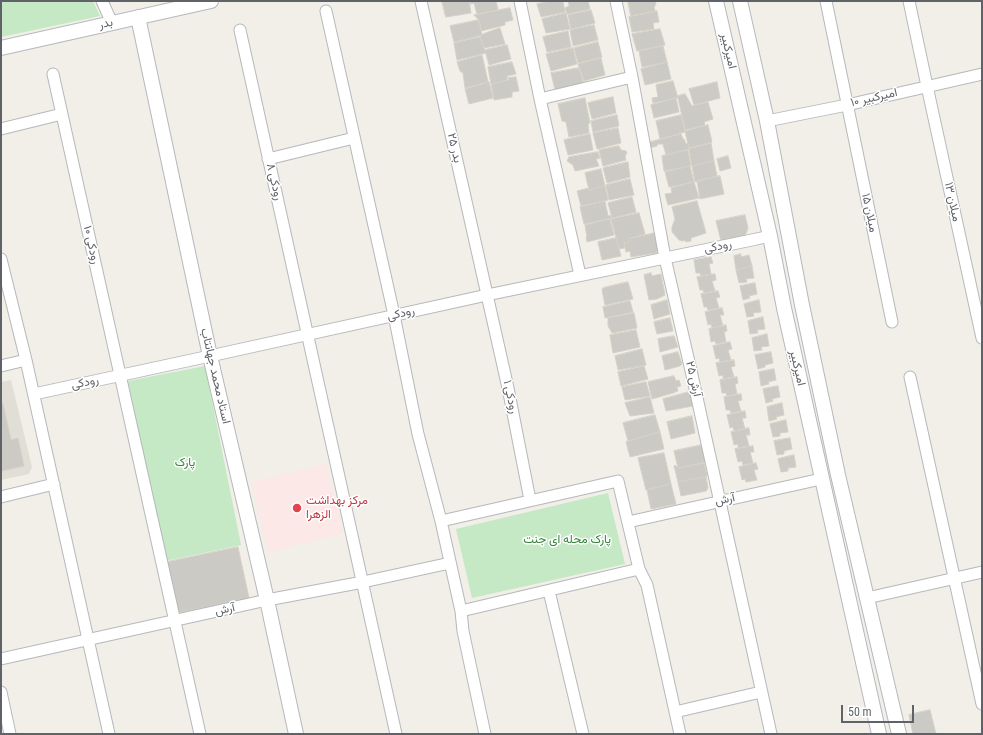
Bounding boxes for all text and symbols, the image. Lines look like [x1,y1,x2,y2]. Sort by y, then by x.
street label: بدر [98,15,114,33]
street label: امیرکبیر [717,32,739,70]
street label: امیرکبیر ۱۰ [849,86,899,110]
street label: بدر ۲۵ [444,132,464,164]
street label: رودکی ۸ [263,162,285,202]
street label: میلان ۱۳ [941,181,963,223]
street label: میلان ۱۵ [858,192,880,234]
street label: رودکی ۱۰ [80,224,102,266]
street label: رودکی [703,237,733,257]
street label: رودکی [386,304,416,324]
street label: استاد محمد جهانتاب [197,327,233,425]
street label: امیرکبیر [786,349,808,387]
street label: آرش ۲۵ [682,360,704,398]
street label: رودکی [70,373,100,393]
street label: رودکی ۱ [499,379,521,415]
park label: پارک [175,456,195,470]
street label: آرش [714,491,736,509]
place label: مرکز بهداشت الزهرا [306,494,368,522]
marker: مرکز بهداشت الزهرا [291,502,303,514]
park label: پارک محله ای جنت [523,533,611,547]
street label: آرش [214,601,236,619]
scale bar [843,697,916,723]
text: 50 m [848,705,872,719]

